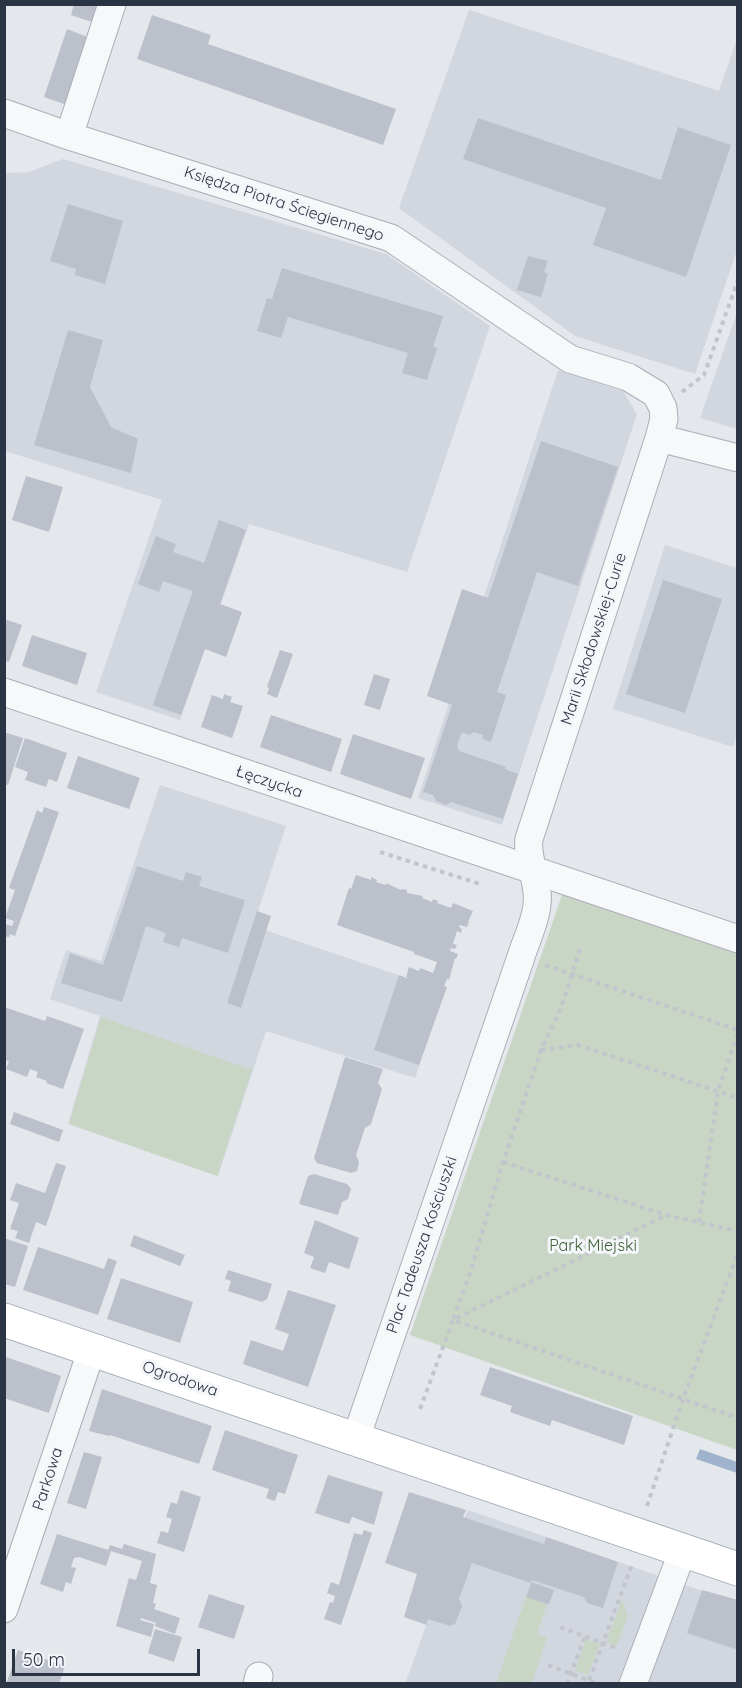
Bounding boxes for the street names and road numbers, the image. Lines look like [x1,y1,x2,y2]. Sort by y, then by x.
street label: Księdza Piotra Ściegiennego [182,163,386,245]
street label: Marii Skłodowskiej-Curie [557,551,631,727]
street label: Łęczycka [233,762,305,802]
street label: Plac Tadeusza Kościuszki [383,1154,461,1336]
street label: Ogrodowa [140,1357,220,1401]
street label: Parkowa [29,1445,67,1513]

